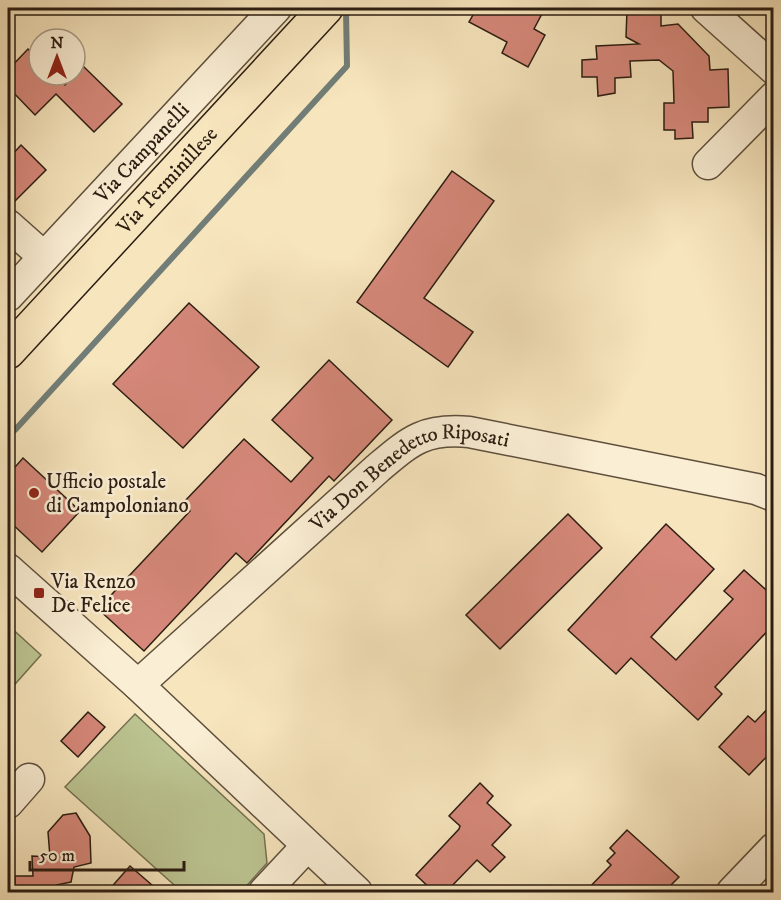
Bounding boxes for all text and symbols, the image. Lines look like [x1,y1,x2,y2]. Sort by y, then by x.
north arrow [27,27,87,87]
text: N [50,33,64,53]
street label: Via Campanelli [89,98,195,210]
street label: Via Terminillese [111,122,224,241]
street label: Via Don Benedetto Riposati [304,419,512,538]
place label: Ufficio postale di Campoloniano [46,469,189,519]
marker: Ufficio postale di Campoloniano [27,486,41,500]
place label: Via Renzo De Felice [50,569,136,619]
marker: Via Renzo De Felice [32,586,46,600]
scale bar [30,834,184,872]
text: 50 m [39,845,75,867]

